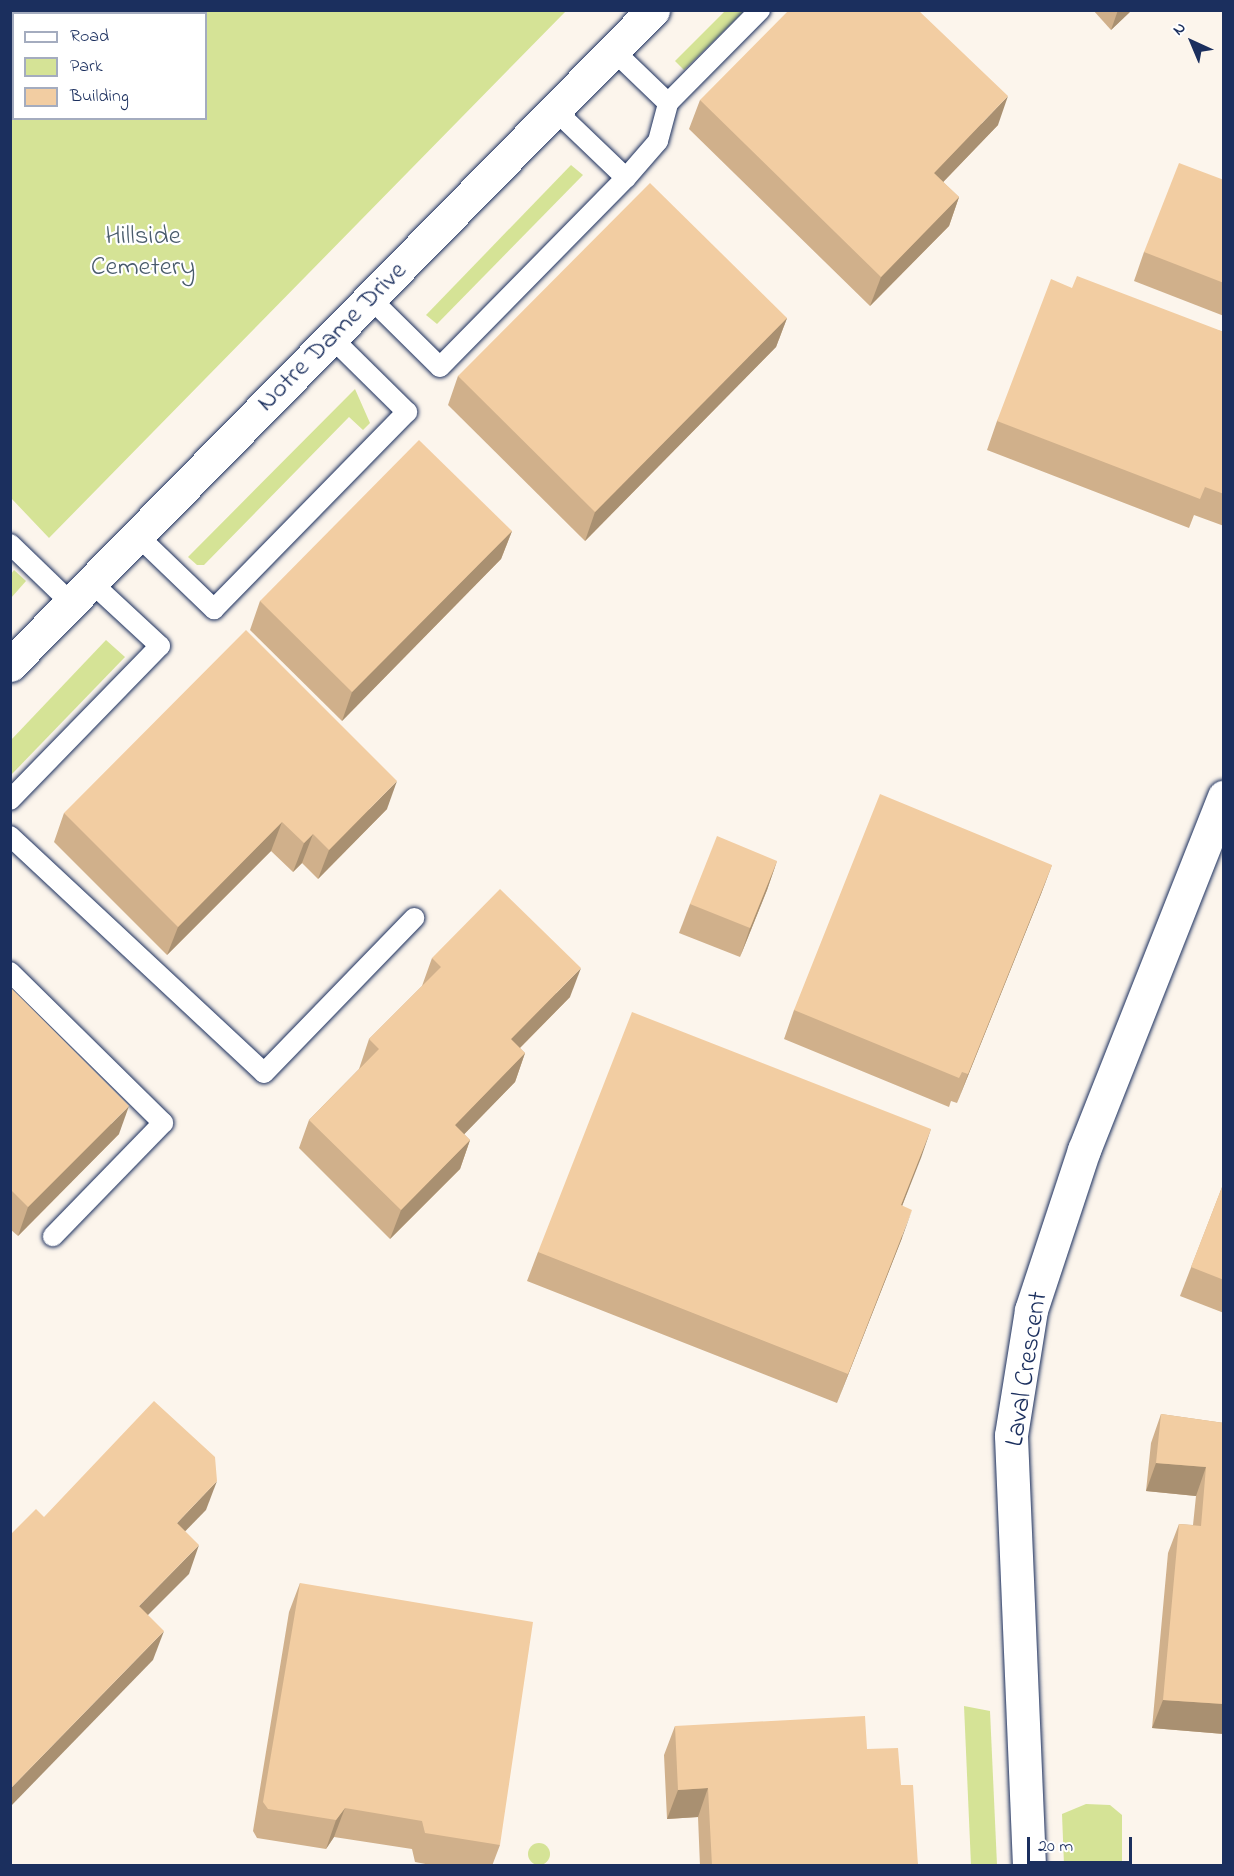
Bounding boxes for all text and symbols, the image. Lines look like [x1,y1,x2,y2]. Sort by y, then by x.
legend [12,12,207,120]
north arrow [1162,12,1222,72]
text: N [1167,17,1192,41]
text: Road [70,24,109,50]
text: Park [70,54,103,80]
text: Building [70,84,129,110]
park label: Hillside Cemetery [91,220,195,283]
street label: Notre Dame Drive [250,255,414,419]
street label: Laval Crescent [999,1289,1055,1449]
scale bar [1030,1825,1135,1863]
text: 20 m [1038,1834,1073,1860]

